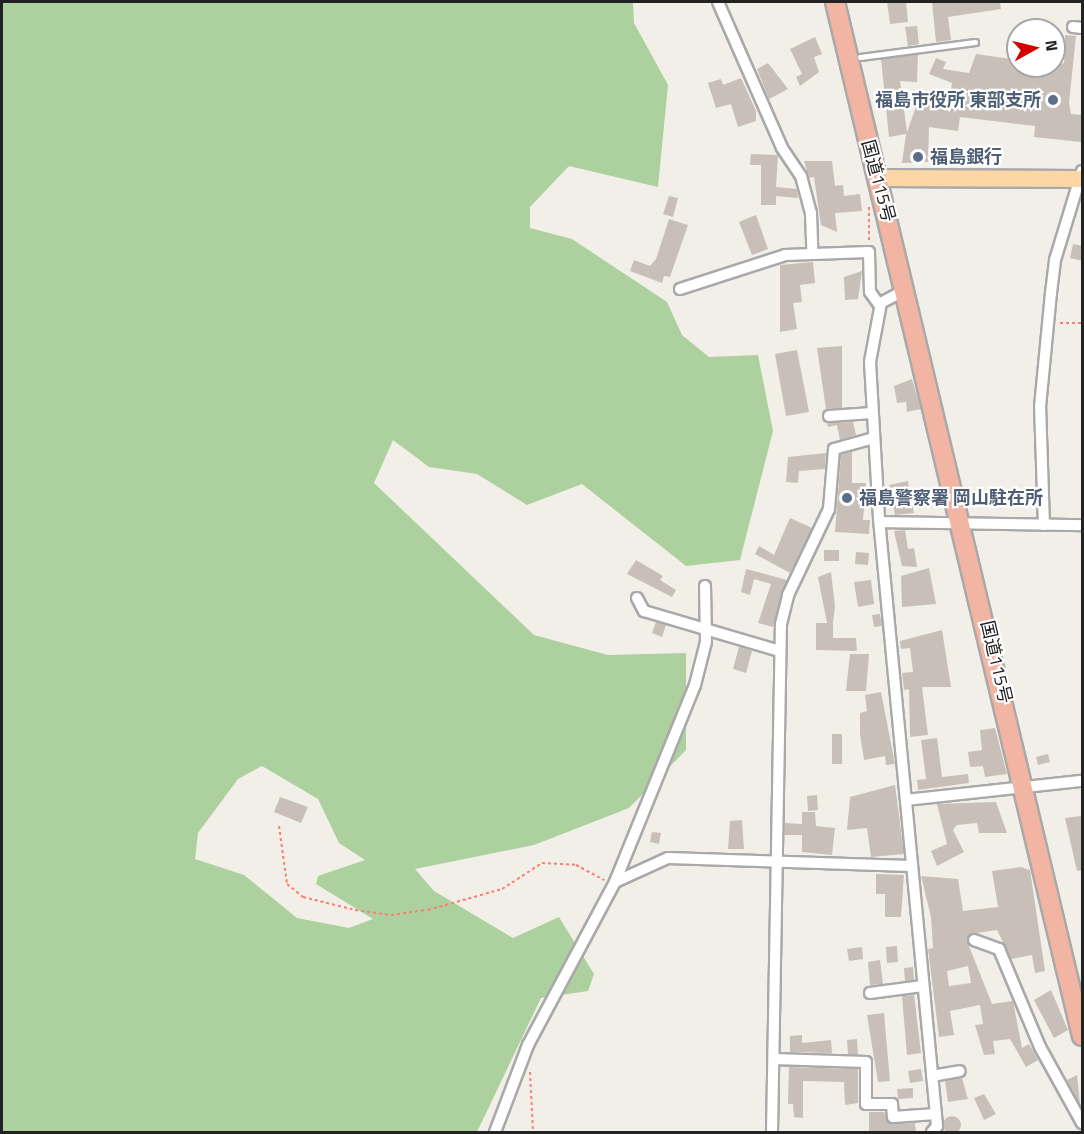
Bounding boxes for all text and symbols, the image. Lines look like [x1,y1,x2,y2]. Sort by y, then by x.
north arrow [1006,18,1066,78]
text: N [1039,39,1064,53]
place label: 福島市役所 東部支所 [875,89,1041,111]
marker: 福島市役所 東部支所 [1046,93,1060,107]
street label: 国道115号 [857,138,899,224]
place label: 福島銀行 [930,146,1002,168]
marker: 福島銀行 [911,150,925,164]
place label: 福島警察署 岡山駐在所 [859,487,1043,509]
marker: 福島警察署 岡山駐在所 [840,491,854,505]
street label: 国道115号 [976,619,1016,705]

